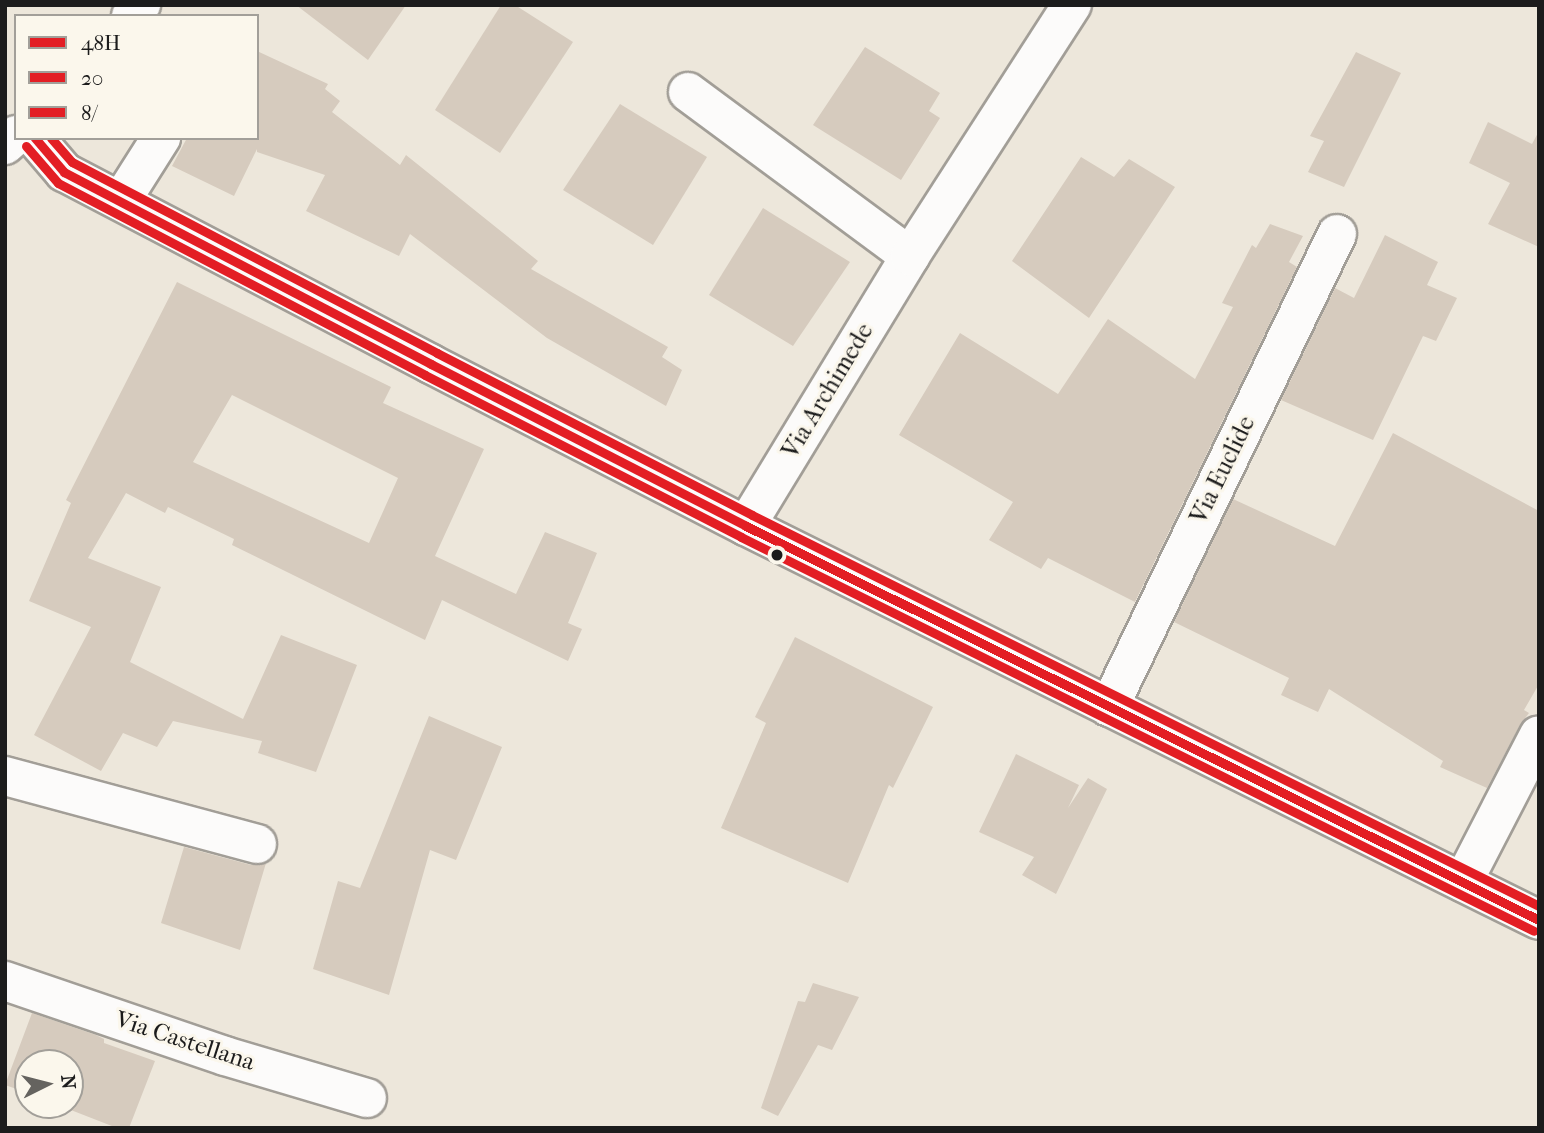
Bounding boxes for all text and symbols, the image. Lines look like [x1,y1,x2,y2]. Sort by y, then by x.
legend [14,14,259,140]
text: 48H [81,31,121,55]
text: 20 [81,66,103,90]
text: 8/ [81,101,97,125]
street label: Via Archimede [776,318,880,464]
street label: Via Euclide [1185,412,1261,528]
unlabelled marker [770,548,784,562]
street label: Via Castellana [112,1005,258,1077]
north arrow [14,1049,84,1119]
text: N [56,1074,80,1090]

